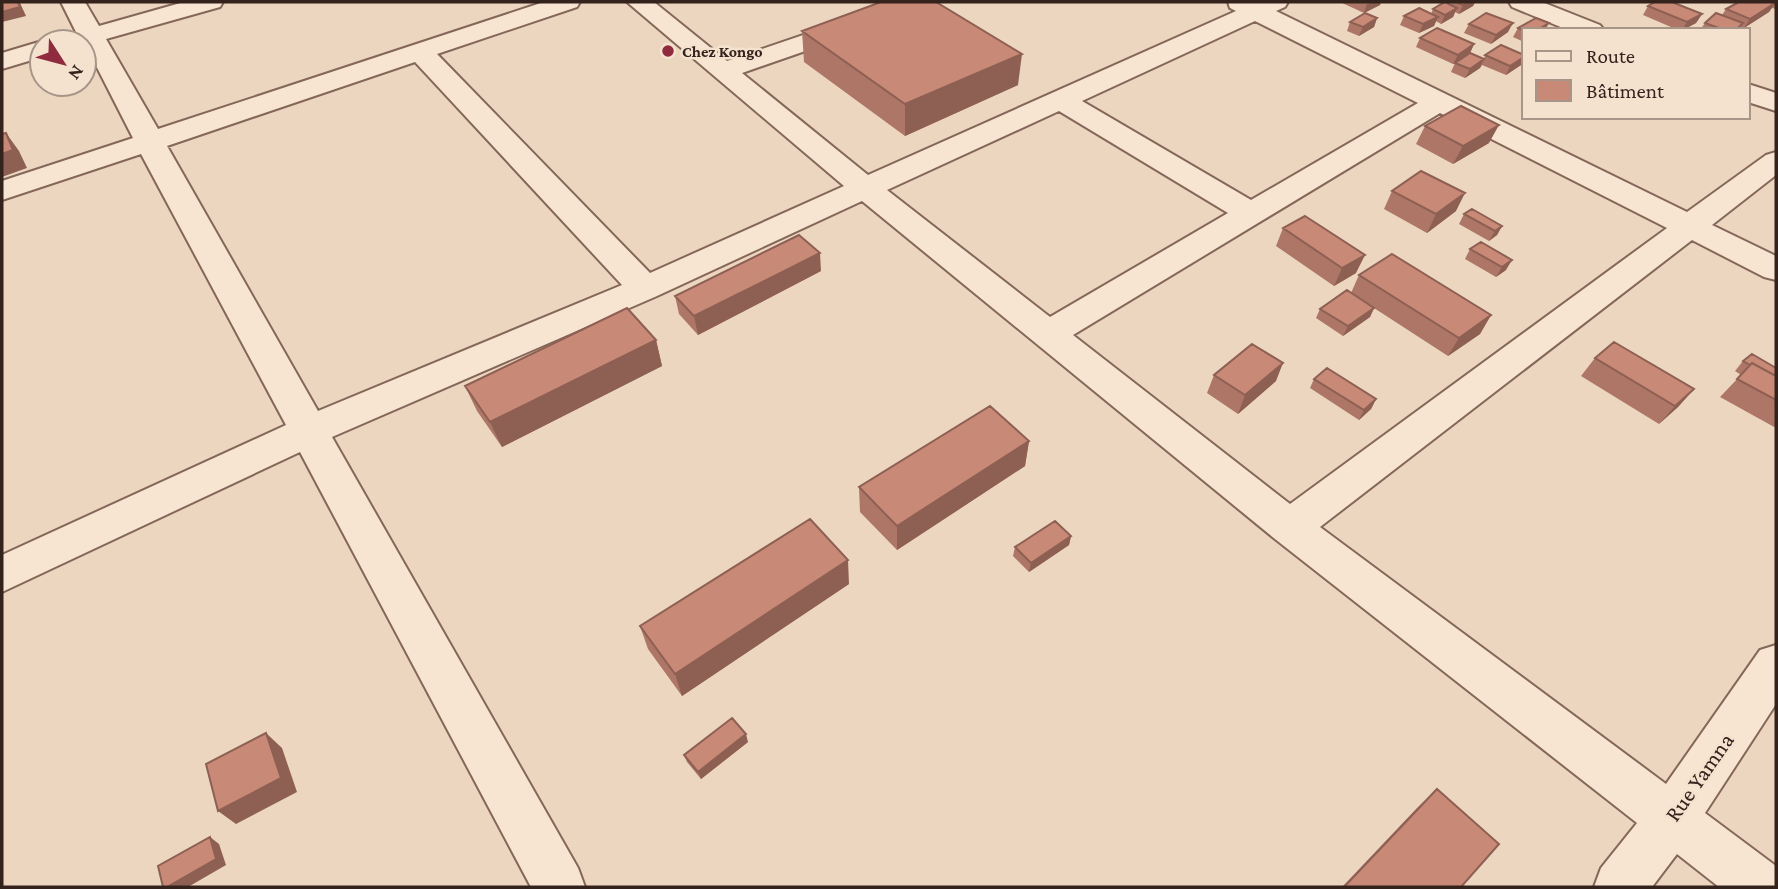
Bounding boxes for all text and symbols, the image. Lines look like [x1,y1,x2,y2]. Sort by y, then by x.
north arrow [28,28,98,98]
legend [1522,28,1750,119]
marker: Chez Kongo [660,43,676,59]
place label: Chez Kongo [682,43,763,60]
text: Route [1586,44,1635,68]
text: N [64,61,89,84]
text: Bâtiment [1586,79,1665,103]
street label: Rue Yamna [1659,727,1739,826]

